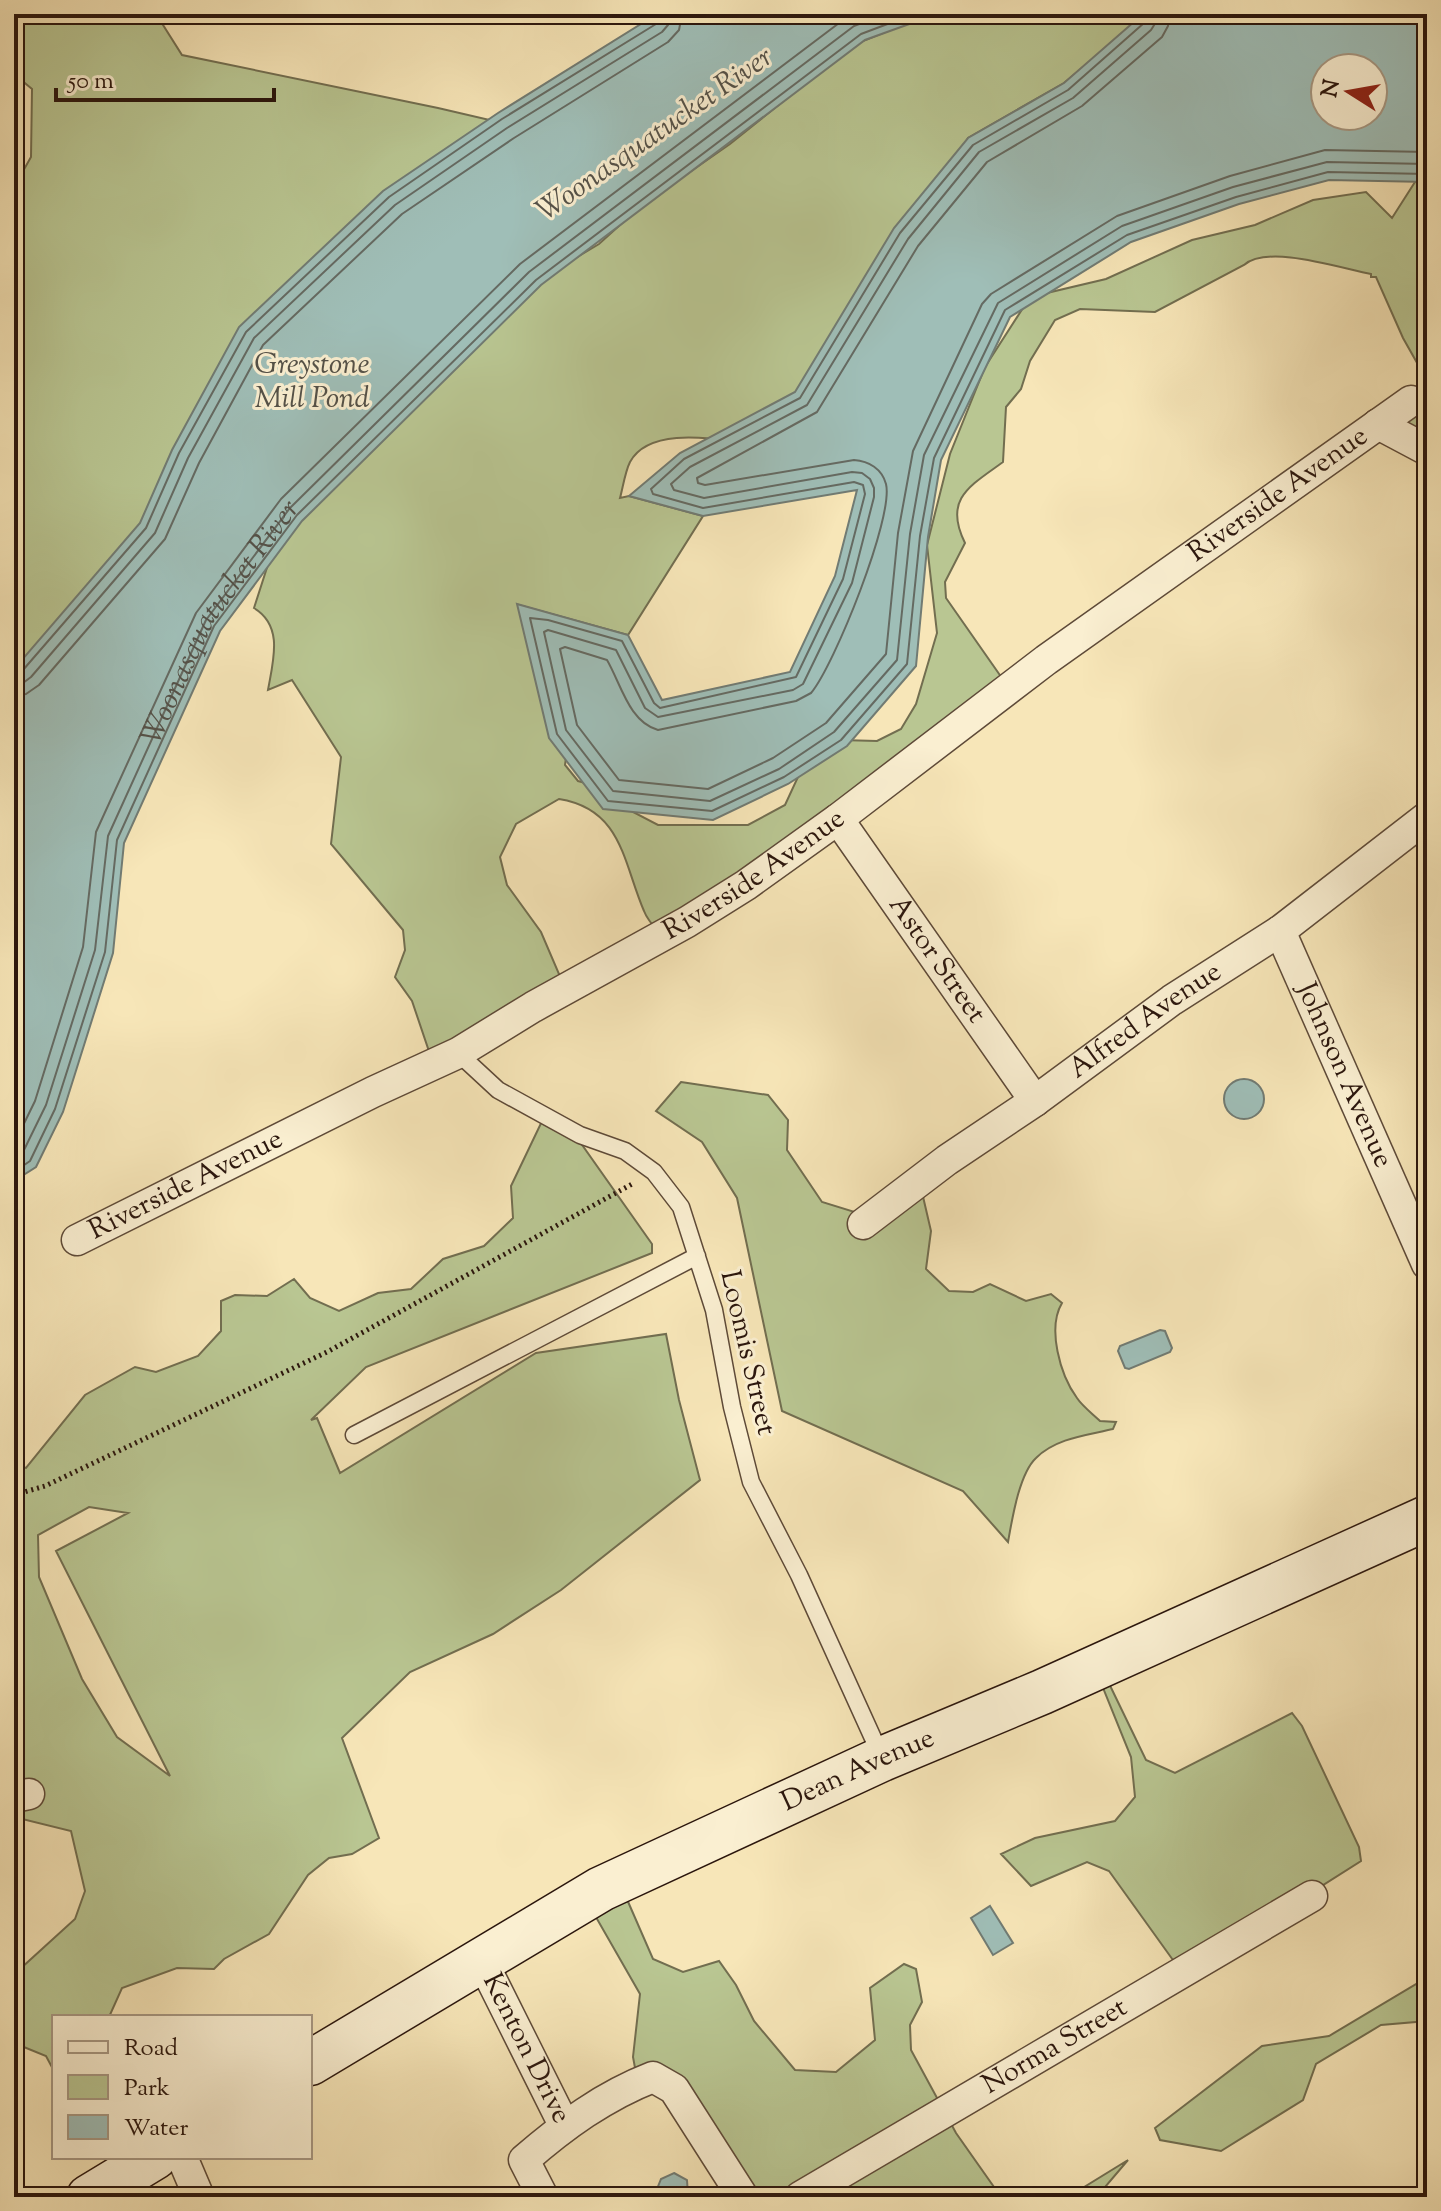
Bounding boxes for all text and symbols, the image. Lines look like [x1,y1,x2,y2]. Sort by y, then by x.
water label: Woonasquatucket River [528,37,783,233]
scale bar [56,52,274,102]
north arrow [1309,52,1389,132]
text: 50 m [66,65,114,99]
text: N [1315,77,1350,100]
water label: Greystone Mill Pond [254,344,370,421]
street label: Riverside Avenue [1180,417,1377,573]
water label: Woonasquatucket River [131,491,311,752]
street label: Riverside Avenue [656,800,854,951]
street label: Astor Street [878,888,995,1032]
street label: Alfred Avenue [1061,953,1230,1089]
street label: Johnson Avenue [1285,975,1402,1175]
street label: Riverside Avenue [82,1120,290,1251]
street label: Loomis Street [709,1267,785,1440]
street label: Dean Avenue [775,1719,941,1823]
street label: Kenton Drive [471,1967,580,2131]
street label: Norma Street [975,1988,1136,2105]
legend [52,2015,312,2159]
text: Road [124,2032,178,2066]
text: Park [124,2072,170,2106]
text: Water [124,2112,188,2146]

